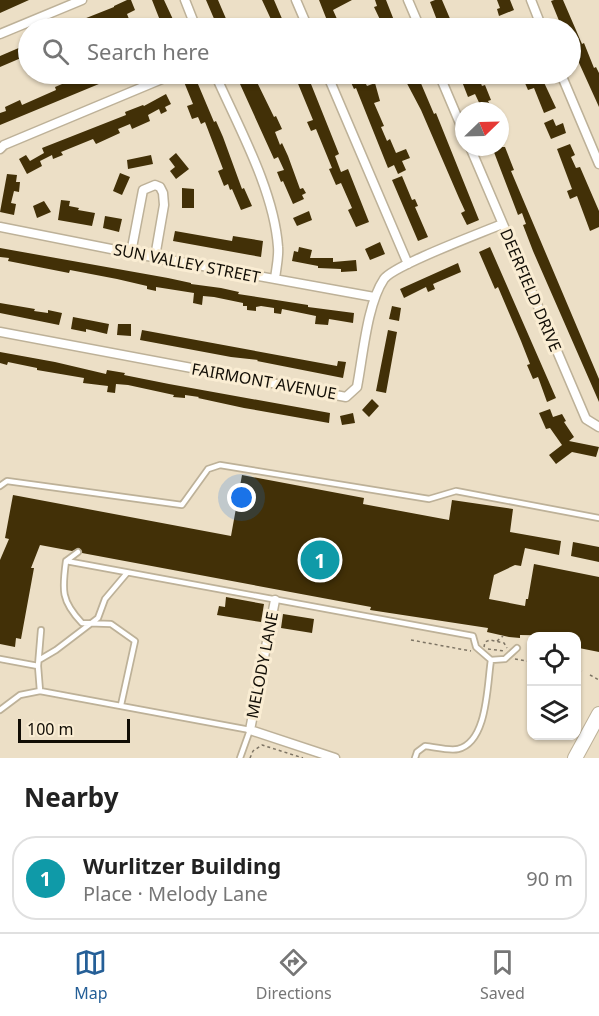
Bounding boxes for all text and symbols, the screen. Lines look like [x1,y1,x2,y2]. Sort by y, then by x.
search box [18,18,581,84]
icon: search [39,35,72,68]
text: Search here [87,36,209,66]
north arrow [455,102,509,156]
street label: DEERFIELD DRIVE [495,225,567,355]
street label: SUN VALLEY STREET [112,238,262,288]
street label: FAIRMONT AVENUE [190,357,338,405]
your location [227,483,256,512]
pin: 1 [300,538,340,582]
street label: MELODY LANE [241,610,283,720]
map controls [527,632,581,740]
button: locate [527,632,581,686]
button: layers [527,686,581,740]
scale bar [18,716,130,744]
text: 100 m [27,718,74,740]
text: Nearby [24,779,119,815]
text: Wurlitzer Building [83,850,281,880]
text: 1 [40,865,51,892]
text: 90 m [526,865,573,892]
text: Place · Melody Lane [83,880,268,907]
tab: Map [74,946,107,1004]
tab: Directions [256,946,332,1004]
tab: Saved [480,946,525,1004]

